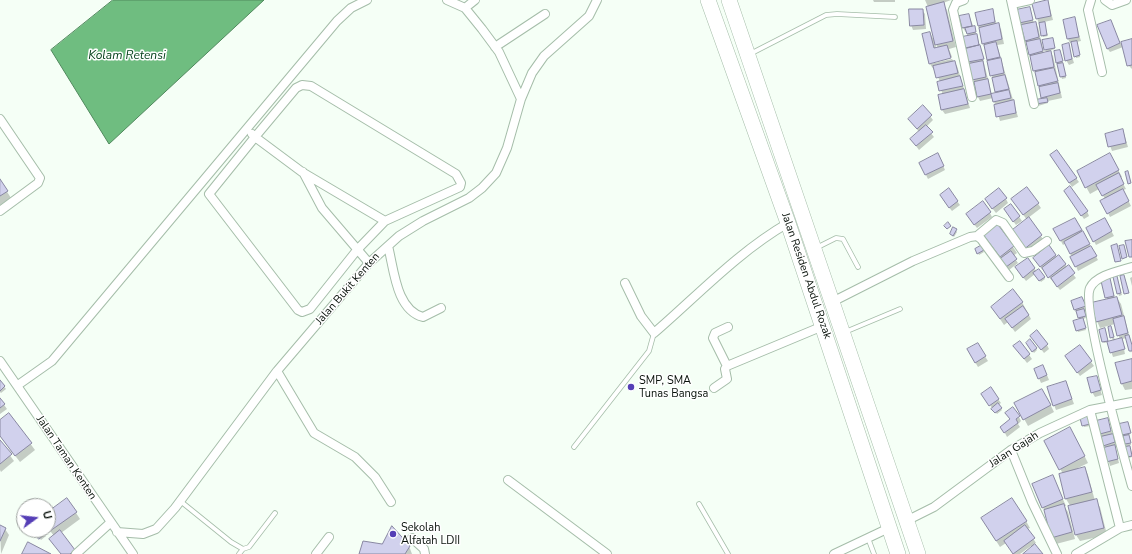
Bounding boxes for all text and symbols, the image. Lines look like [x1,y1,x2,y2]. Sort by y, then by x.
water label: Kolam Retensi [88,49,166,63]
street label: Jalan Residen Abdul Rozak [778,211,834,341]
street label: Jalan Bukit Kenten [313,250,383,328]
place label: SMP, SMA Tunas Bangsa [639,374,708,400]
marker: SMP, SMA Tunas Bangsa [626,382,636,392]
street label: Jalan Taman Kenten [33,414,99,502]
street label: Jalan Gajah [987,429,1041,471]
north arrow [16,498,56,538]
text: U [39,509,55,521]
place label: Sekolah Alfatah LDII [401,521,460,547]
marker: Sekolah Alfatah LDII [388,529,398,539]

